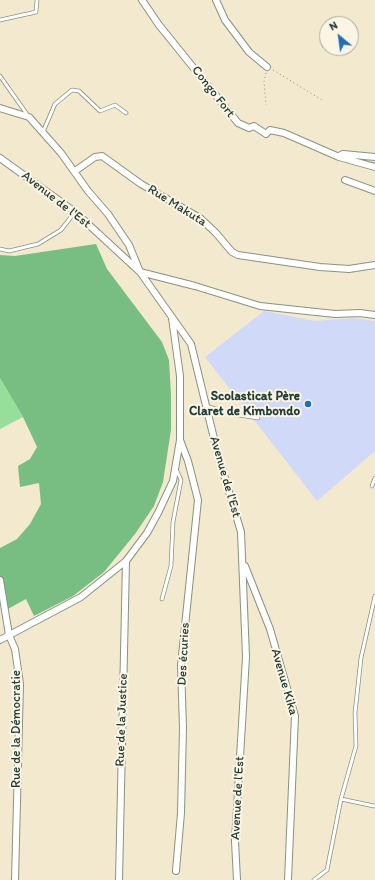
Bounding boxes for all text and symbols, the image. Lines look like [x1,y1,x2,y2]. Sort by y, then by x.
north arrow [319,16,359,56]
text: N [327,18,340,33]
street label: Congo Fort [188,63,238,121]
street label: Avenue de l'Est [18,168,94,232]
street label: Rue Makuta [145,182,209,230]
place label: Scolasticat Père Claret de Kimbondo [189,389,300,420]
marker: Scolasticat Père Claret de Kimbondo [303,399,313,409]
street label: Avenue de l'Est [206,435,244,519]
street label: Des écuries [175,622,193,686]
street label: Avenue Kika [267,647,301,717]
street label: Rue de la Démocratie [9,670,25,788]
street label: Rue de la Justice [113,673,131,767]
street label: Avenue de l'Est [228,756,248,840]

